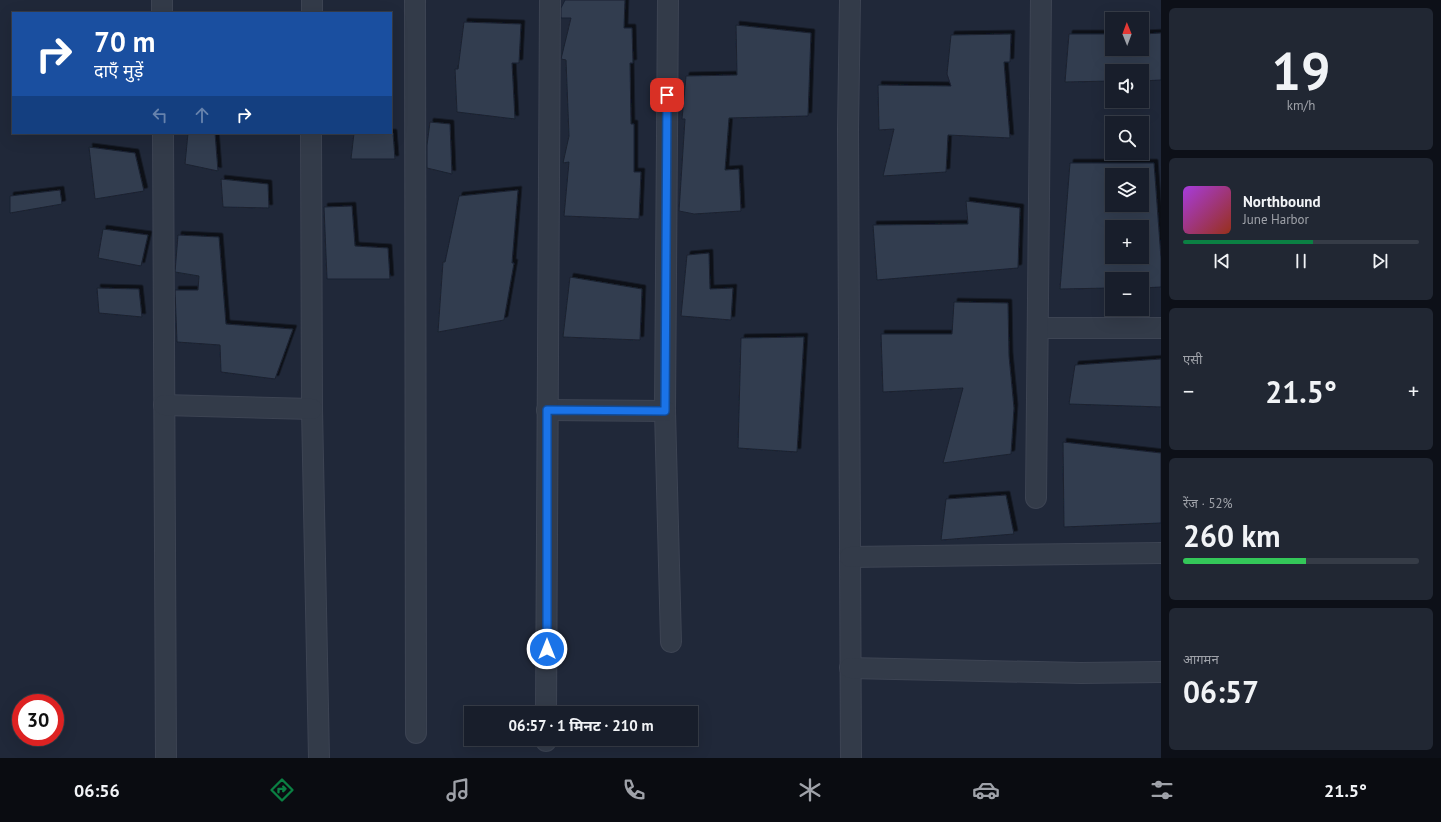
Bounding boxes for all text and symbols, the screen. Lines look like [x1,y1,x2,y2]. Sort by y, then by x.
north arrow [1105,12,1149,56]
map controls [1105,12,1149,316]
text: 70 m [94,23,155,60]
icon: right [28,28,80,80]
text: 19 [1272,37,1330,104]
text: दाएँ मुड़ें [94,59,143,82]
button: sound [1105,64,1149,108]
pin [650,78,684,112]
icon: arrive [656,84,678,106]
text: km/h [1287,97,1315,114]
icon: left [149,104,171,126]
icon: ahead [191,104,213,126]
icon: right [233,104,255,126]
button: search [1105,116,1149,160]
button: layers [1105,168,1149,212]
text: Northbound [1243,192,1320,211]
text: June Harbor [1243,211,1309,228]
button: + [1105,220,1149,264]
icon: previous [1211,250,1233,272]
icon: pause [1290,250,1312,272]
icon: next [1369,250,1391,272]
button: − [1105,272,1149,316]
text: एसी [1183,351,1202,368]
text: 21.5° [1265,372,1337,411]
text: − [1183,377,1194,405]
text: + [1408,377,1419,405]
text: रेंज · 52% [1183,495,1233,512]
text: 260 km [1183,516,1281,555]
position arrow [526,628,568,670]
text: आगमन [1183,651,1219,668]
text: 06:57 [1183,672,1259,711]
speed limit sign: 30 [12,694,64,746]
text: 06:57 · 1 मिनट · 210 m [508,716,654,735]
icon: directions [268,776,296,804]
icon: music [444,776,472,804]
icon: phone [620,776,648,804]
icon: climate [796,776,824,804]
icon: car [972,776,1000,804]
icon: filters [1148,776,1176,804]
text: 06:56 [74,779,120,802]
text: 21.5° [1324,779,1367,802]

